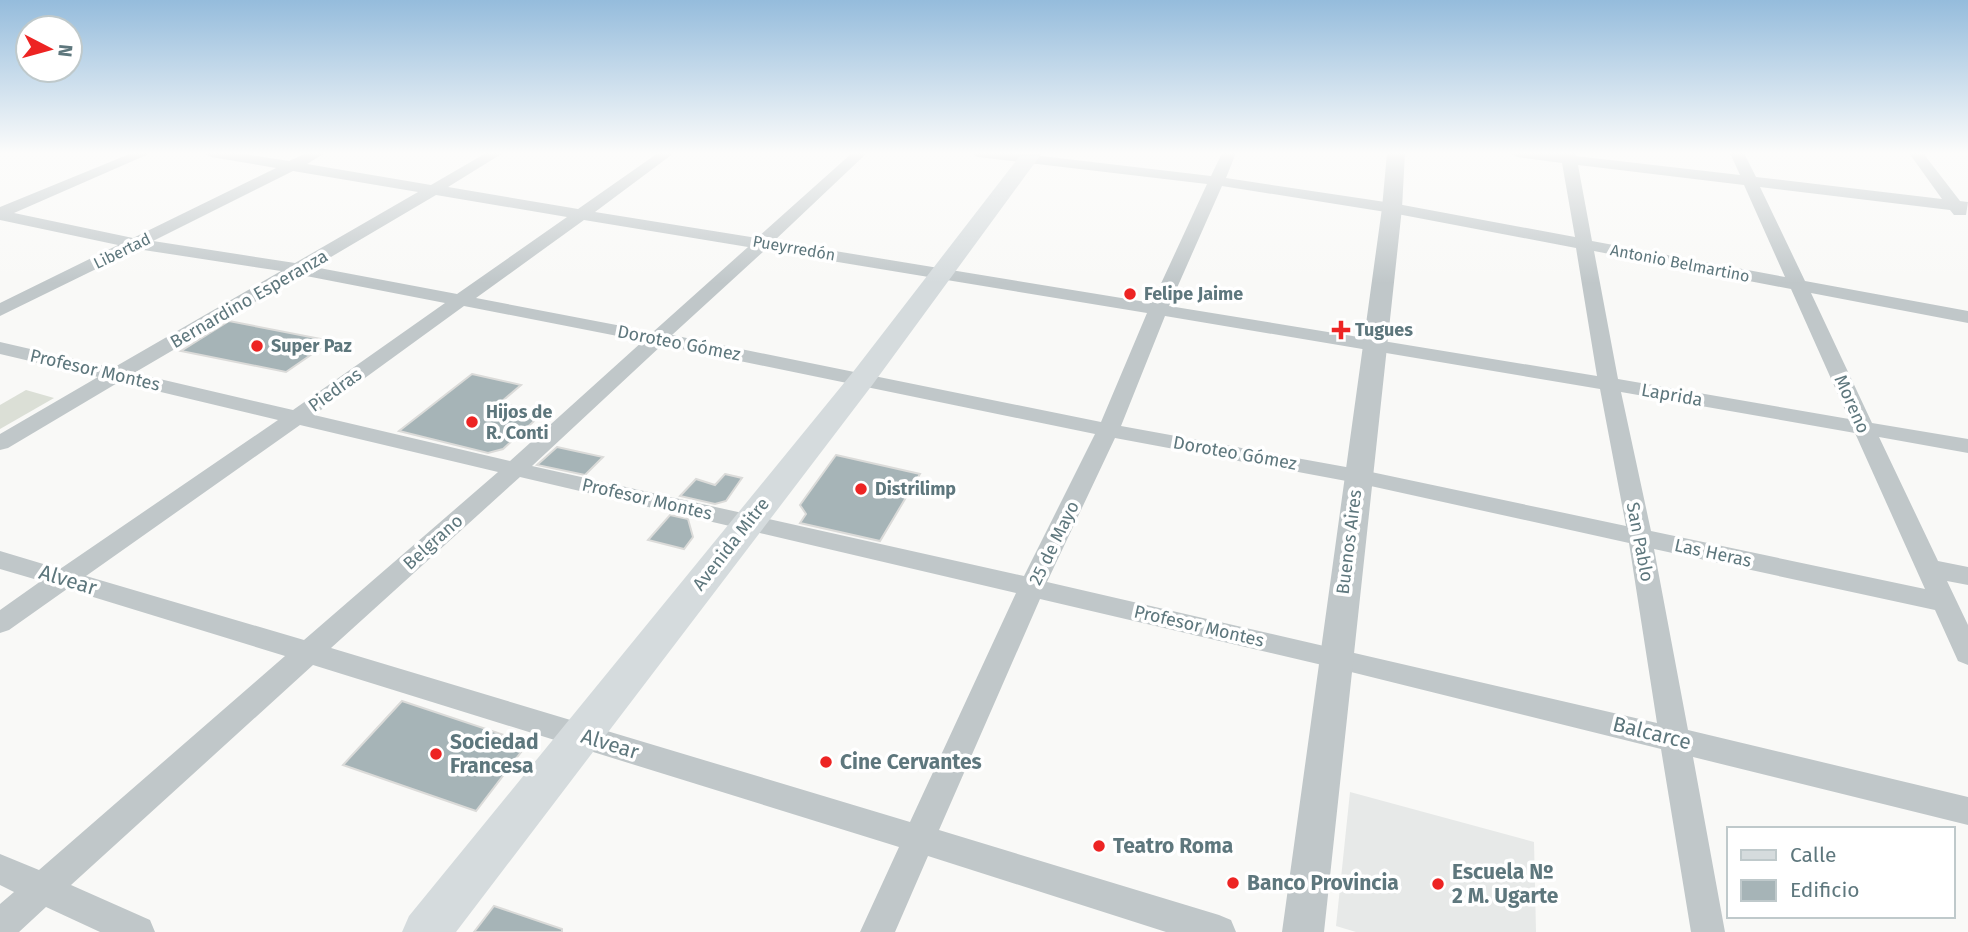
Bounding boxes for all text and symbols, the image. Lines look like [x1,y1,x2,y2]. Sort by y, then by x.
north arrow [14,14,84,84]
text: N [53,43,78,58]
street label: Libertad [90,229,154,273]
street label: Pueyrredón [751,231,837,265]
street label: Antonio Belmartino [1609,240,1751,286]
street label: Bernardino Esperanza [166,245,332,353]
place label: Felipe Jaime [1144,283,1243,305]
marker: Felipe Jaime [1122,286,1138,302]
place label: Tugues [1355,319,1413,341]
street label: Doroteo Gómez [615,320,743,366]
marker: Tugues [1333,322,1349,338]
place label: Super Paz [271,335,352,357]
marker: Super Paz [249,338,265,354]
street label: Profesor Montes [28,344,162,396]
street label: Piedras [304,363,366,417]
street label: Moreno [1829,371,1875,437]
street label: Laprida [1640,379,1704,411]
place label: Hijos de R. Conti [486,401,552,444]
marker: Hijos de R. Conti [464,414,480,430]
street label: Doroteo Gómez [1171,431,1299,475]
street label: Profesor Montes [580,473,714,525]
place label: Distrilimp [875,478,956,500]
marker: Distrilimp [853,481,869,497]
street label: Buenos Aires [1332,488,1366,596]
street label: Avenida Mitre [688,493,774,595]
street label: 25 de Mayo [1024,497,1084,589]
street label: San Pablo [1622,500,1658,584]
street label: Belgrano [399,510,467,574]
street label: Las Heras [1673,534,1753,572]
street label: Alvear [36,559,100,601]
street label: Profesor Montes [1132,600,1266,652]
street label: Balcarce [1610,711,1694,755]
street label: Alvear [578,723,642,765]
place label: Sociedad Francesa [450,729,539,779]
marker: Sociedad Francesa [428,746,444,762]
place label: Cine Cervantes [840,749,982,775]
marker: Cine Cervantes [818,754,834,770]
legend [1727,827,1954,918]
place label: Teatro Roma [1113,833,1233,859]
marker: Teatro Roma [1091,838,1107,854]
text: Calle [1790,842,1836,868]
place label: Escuela Nº 2 M. Ugarte [1452,859,1559,909]
place label: Banco Provincia [1247,870,1399,896]
marker: Banco Provincia [1225,875,1241,891]
marker: Escuela Nº 2 M. Ugarte [1430,876,1446,892]
text: Edificio [1790,877,1860,903]

